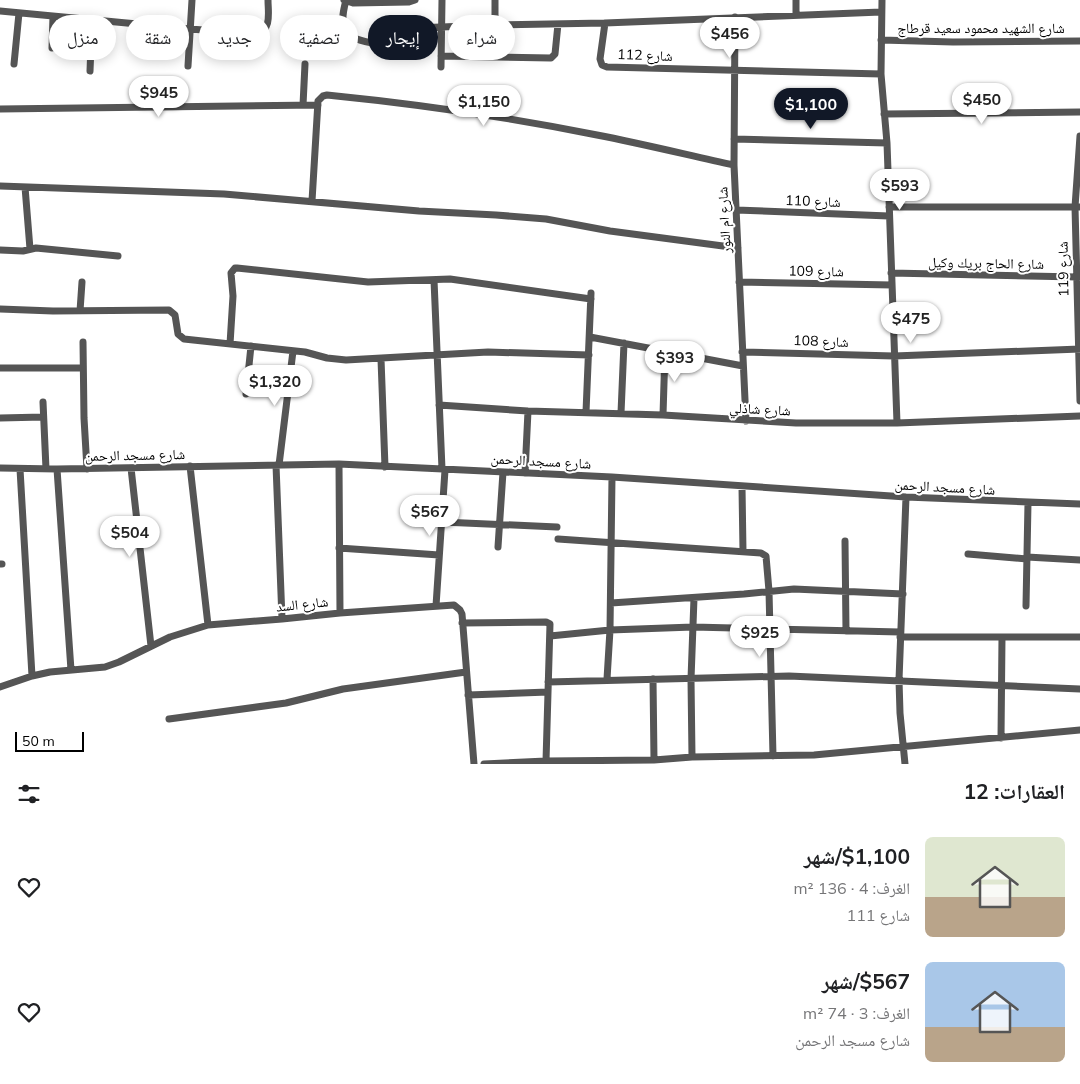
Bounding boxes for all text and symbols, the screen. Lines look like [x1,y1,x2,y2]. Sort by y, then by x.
chip: منزل [49,15,116,60]
chip: شقة [126,15,189,60]
chip: جديد [199,15,270,60]
chip: تصفية [280,15,358,60]
chip: إيجار [368,15,438,60]
chip: شراء [448,15,515,60]
pin: $456 [700,17,760,59]
street label: شارع الشهيد محمود سعيد قرطاج [897,19,1065,38]
text: $456 [711,23,749,43]
street label: شارع 112 [617,45,673,66]
pin: $945 [129,76,189,118]
text: $945 [140,82,178,102]
pin: $450 [952,82,1012,125]
pin: $1,150 [443,84,525,127]
pin: $1,100 [770,88,852,130]
text: $450 [963,89,1001,109]
text: $1,150 [458,91,510,111]
text: $1,100 [785,94,837,114]
pin: $593 [870,168,930,211]
text: $593 [881,175,919,195]
street label: شارع ام النور [713,186,736,255]
street label: شارع 110 [785,191,841,212]
street label: شارع 119 [1054,241,1073,297]
street label: شارع الحاج بريك وكيل [928,253,1044,274]
street label: شارع 109 [788,262,844,281]
pin: $475 [881,302,941,344]
text: $475 [892,308,930,328]
street label: شارع 108 [793,331,849,352]
pin: $393 [645,340,705,383]
text: $393 [656,347,694,367]
pin: $1,320 [234,364,316,407]
text: $1,320 [249,371,301,391]
street label: شارع شاذلي [729,398,791,422]
street label: شارع مسجد الرحمن [85,445,185,466]
street label: شارع مسجد الرحمن [490,449,592,474]
street label: شارع مسجد الرحمن [894,475,996,500]
pin: $567 [400,494,460,537]
text: $567 [411,501,449,521]
pin: $504 [100,516,160,558]
text: $504 [111,522,149,542]
street label: شارع السد [275,592,329,617]
pin: $925 [730,616,790,658]
text: $925 [741,622,779,642]
scale bar [15,729,84,752]
text: 50 m [22,732,55,750]
text: العقارات: 12 [963,778,1065,804]
icon: filters [15,780,43,808]
text: $1,100/شهر [804,843,910,869]
icon: home [965,857,1025,917]
icon: heart [15,873,43,901]
text: الغرف: 4 · 136 m² [794,878,910,898]
text: شارع 111 [847,905,910,925]
text: $567/شهر [822,968,910,994]
icon: home [965,982,1025,1042]
icon: heart [15,998,43,1026]
text: الغرف: 3 · 74 m² [803,1003,910,1023]
text: شارع مسجد الرحمن [795,1030,910,1050]

